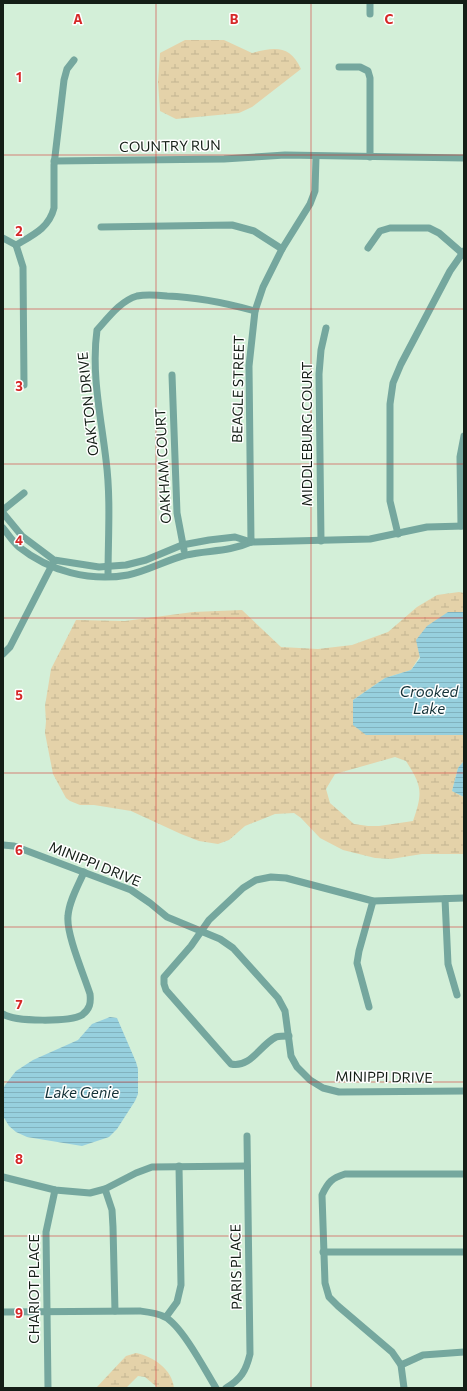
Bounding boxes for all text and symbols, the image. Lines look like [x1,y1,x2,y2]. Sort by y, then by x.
text: A [73,11,83,27]
text: B [230,11,239,27]
text: C [385,11,394,27]
text: 1 [16,69,22,85]
street label: COUNTRY RUN [119,136,221,155]
text: 2 [15,223,23,239]
street label: BEAGLE STREET [228,335,247,443]
street label: OAKTON DRIVE [74,351,101,457]
street label: MIDDLEBURG COURT [298,361,315,506]
text: 3 [15,378,23,394]
street label: OAKHAM COURT [151,408,174,524]
text: 4 [15,532,23,548]
water label: Crooked Lake [400,682,459,717]
text: 5 [15,687,23,703]
street label: MINIPPI DRIVE [47,837,144,890]
text: 6 [15,842,23,858]
text: 7 [15,996,23,1012]
street label: MINIPPI DRIVE [335,1067,433,1086]
water label: Lake Genie [45,1083,119,1101]
text: 8 [15,1151,23,1167]
street label: PARIS PLACE [226,1224,245,1310]
street label: CHARIOT PLACE [25,1234,42,1344]
text: 9 [15,1305,23,1321]

